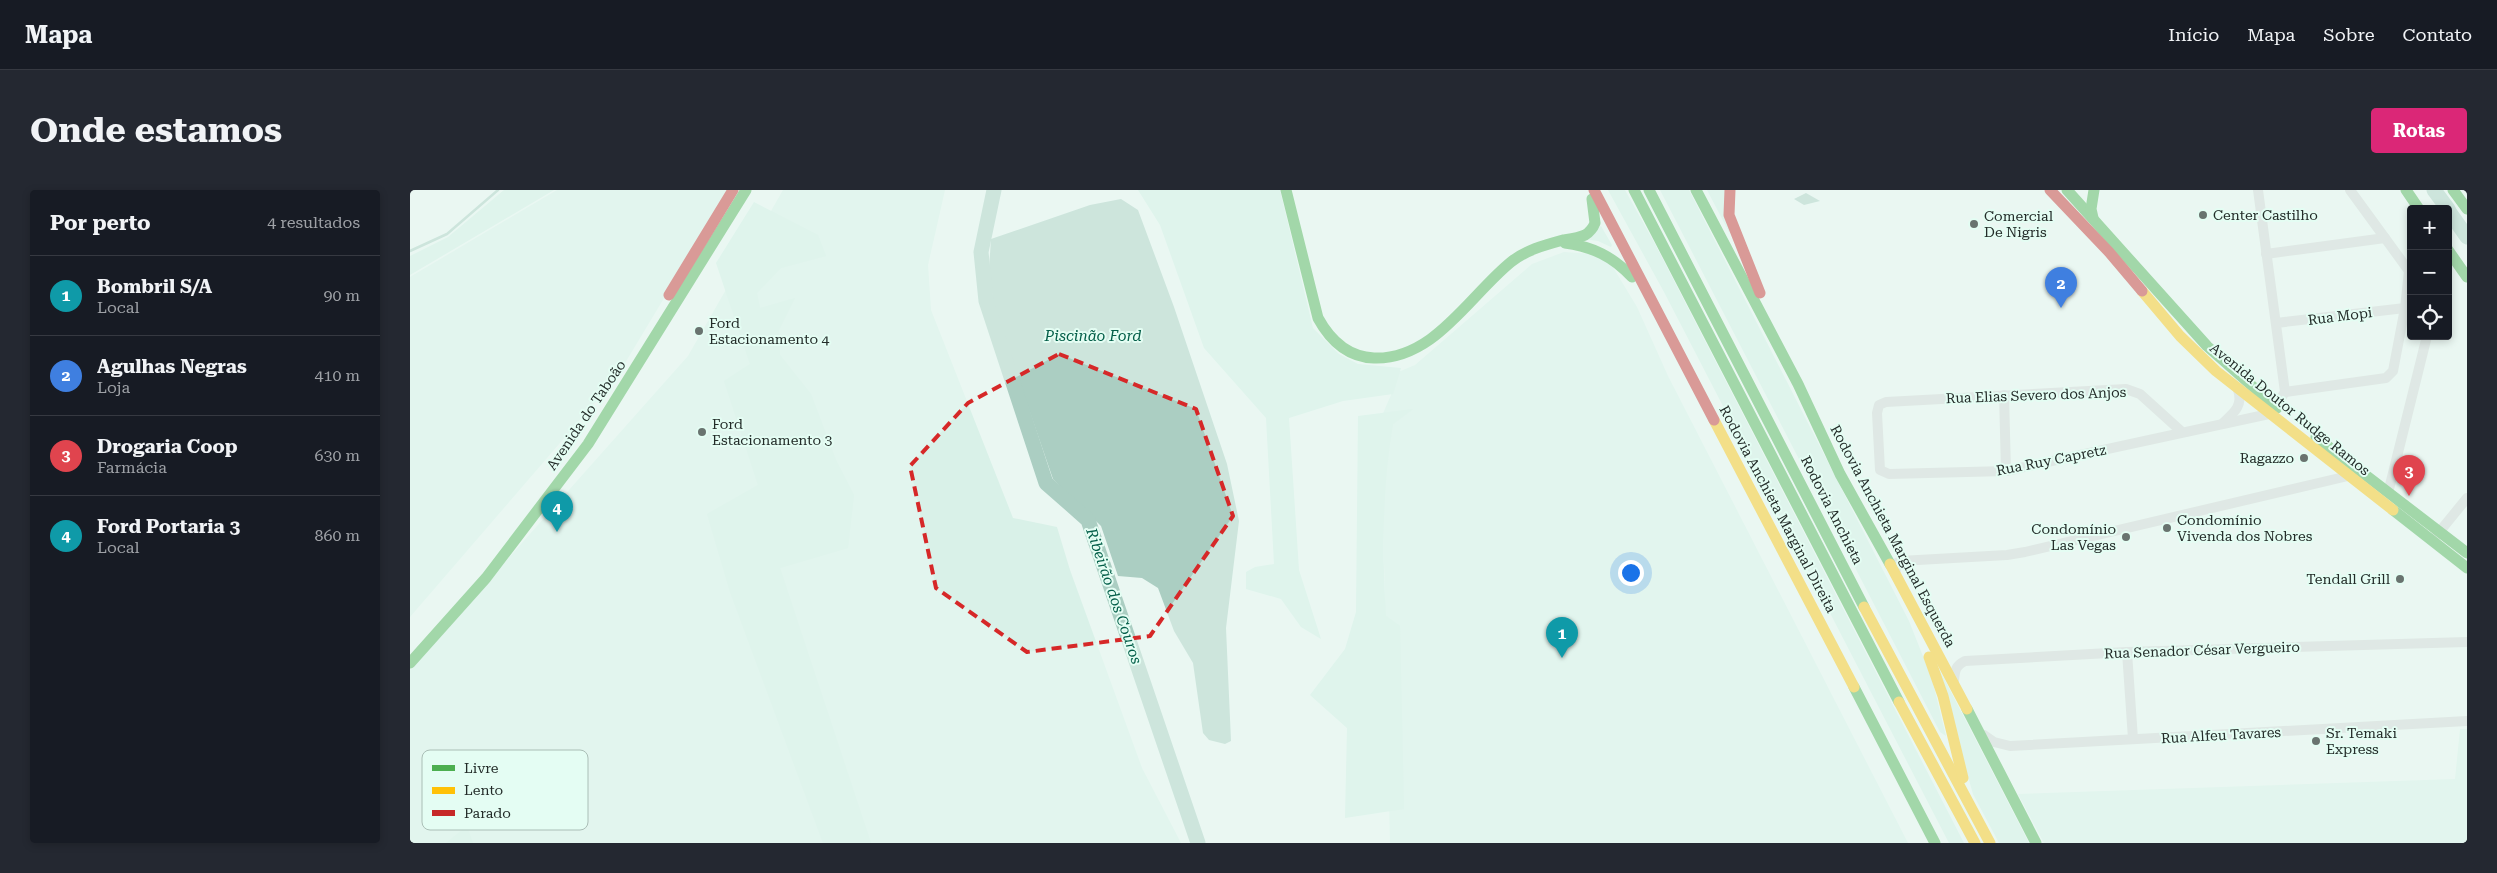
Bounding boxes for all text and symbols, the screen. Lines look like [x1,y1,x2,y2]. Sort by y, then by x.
text: Mapa [25,21,92,49]
text: Início [2168,24,2219,45]
text: Mapa [2247,24,2295,45]
text: Sobre [2323,24,2375,45]
text: Contato [2403,24,2472,45]
button: Rotas [2371,108,2467,153]
text: Onde estamos [30,110,282,151]
map controls [2407,205,2452,340]
button: + [2407,205,2452,250]
place label: Center Castilho [2213,207,2318,223]
place label: Comercial De Nigris [1984,208,2054,240]
marker: Center Castilho [2197,209,2209,221]
text: Por perto [50,211,151,235]
text: 4 resultados [267,213,360,232]
marker: Comercial De Nigris [1968,218,1980,230]
button: − [2407,250,2452,295]
pin: 2 [2045,267,2077,308]
text: Bombril S/A [97,275,212,298]
text: 1 [62,286,70,305]
text: 90 m [323,286,360,305]
button: locate [2407,295,2452,340]
text: Local [97,298,139,317]
street label: Rua Mopi [2307,304,2374,328]
place label: Ford Estacionamento 4 [709,315,830,347]
marker: Ford Estacionamento 4 [693,325,705,337]
water label: Piscinão Ford [1043,327,1142,345]
street label: Avenida Doutor Rudge Ramos [2207,340,2373,479]
text: Agulhas Negras [97,355,247,378]
street label: Avenida do Taboão [543,357,629,473]
text: 2 [62,366,70,385]
text: 410 m [314,366,360,385]
text: Loja [97,378,130,397]
street label: Rua Elias Severo dos Anjos [1945,384,2127,406]
street label: Rodovia Anchieta Marginal Direita [1716,403,1840,615]
place label: Ford Estacionamento 3 [712,416,833,448]
street label: Rodovia Anchieta Marginal Esquerda [1827,422,1959,650]
marker: Ford Estacionamento 3 [696,426,708,438]
text: Drogaria Coop [97,435,238,458]
street label: Rua Ruy Capretz [1995,441,2108,478]
text: 3 [62,446,70,465]
text: 630 m [314,446,360,465]
place label: Ragazzo [2240,450,2294,466]
marker: Ragazzo [2298,452,2310,464]
street label: Rodovia Anchieta [1797,453,1867,567]
pin: 3 [2393,455,2425,496]
text: Farmácia [97,458,167,477]
pin: 4 [541,491,573,532]
place label: Condomínio Vivenda dos Nobres [2177,512,2313,544]
text: Ford Portaria 3 [97,515,240,538]
place label: Condomínio Las Vegas [2031,521,2116,553]
marker: Condomínio Vivenda dos Nobres [2161,522,2173,534]
water label: Ribeirão dos Couros [1082,525,1146,666]
text: 4 [62,526,70,545]
text: 860 m [314,526,360,545]
marker: Condomínio Las Vegas [2120,531,2132,543]
text: Local [97,538,139,557]
your location [1618,560,1644,586]
place label: Tendall Grill [2306,571,2391,587]
marker: Tendall Grill [2394,573,2406,585]
pin: 1 [1546,617,1578,658]
street label: Rua Senador César Vergueiro [2104,639,2300,661]
street label: Rua Alfeu Tavares [2161,724,2282,746]
place label: Sr. Temaki Express [2326,725,2397,757]
marker: Sr. Temaki Express [2310,735,2322,747]
legend [422,750,588,830]
text: Livre [464,760,499,776]
text: Lento [464,782,503,798]
text: Parado [464,805,511,821]

